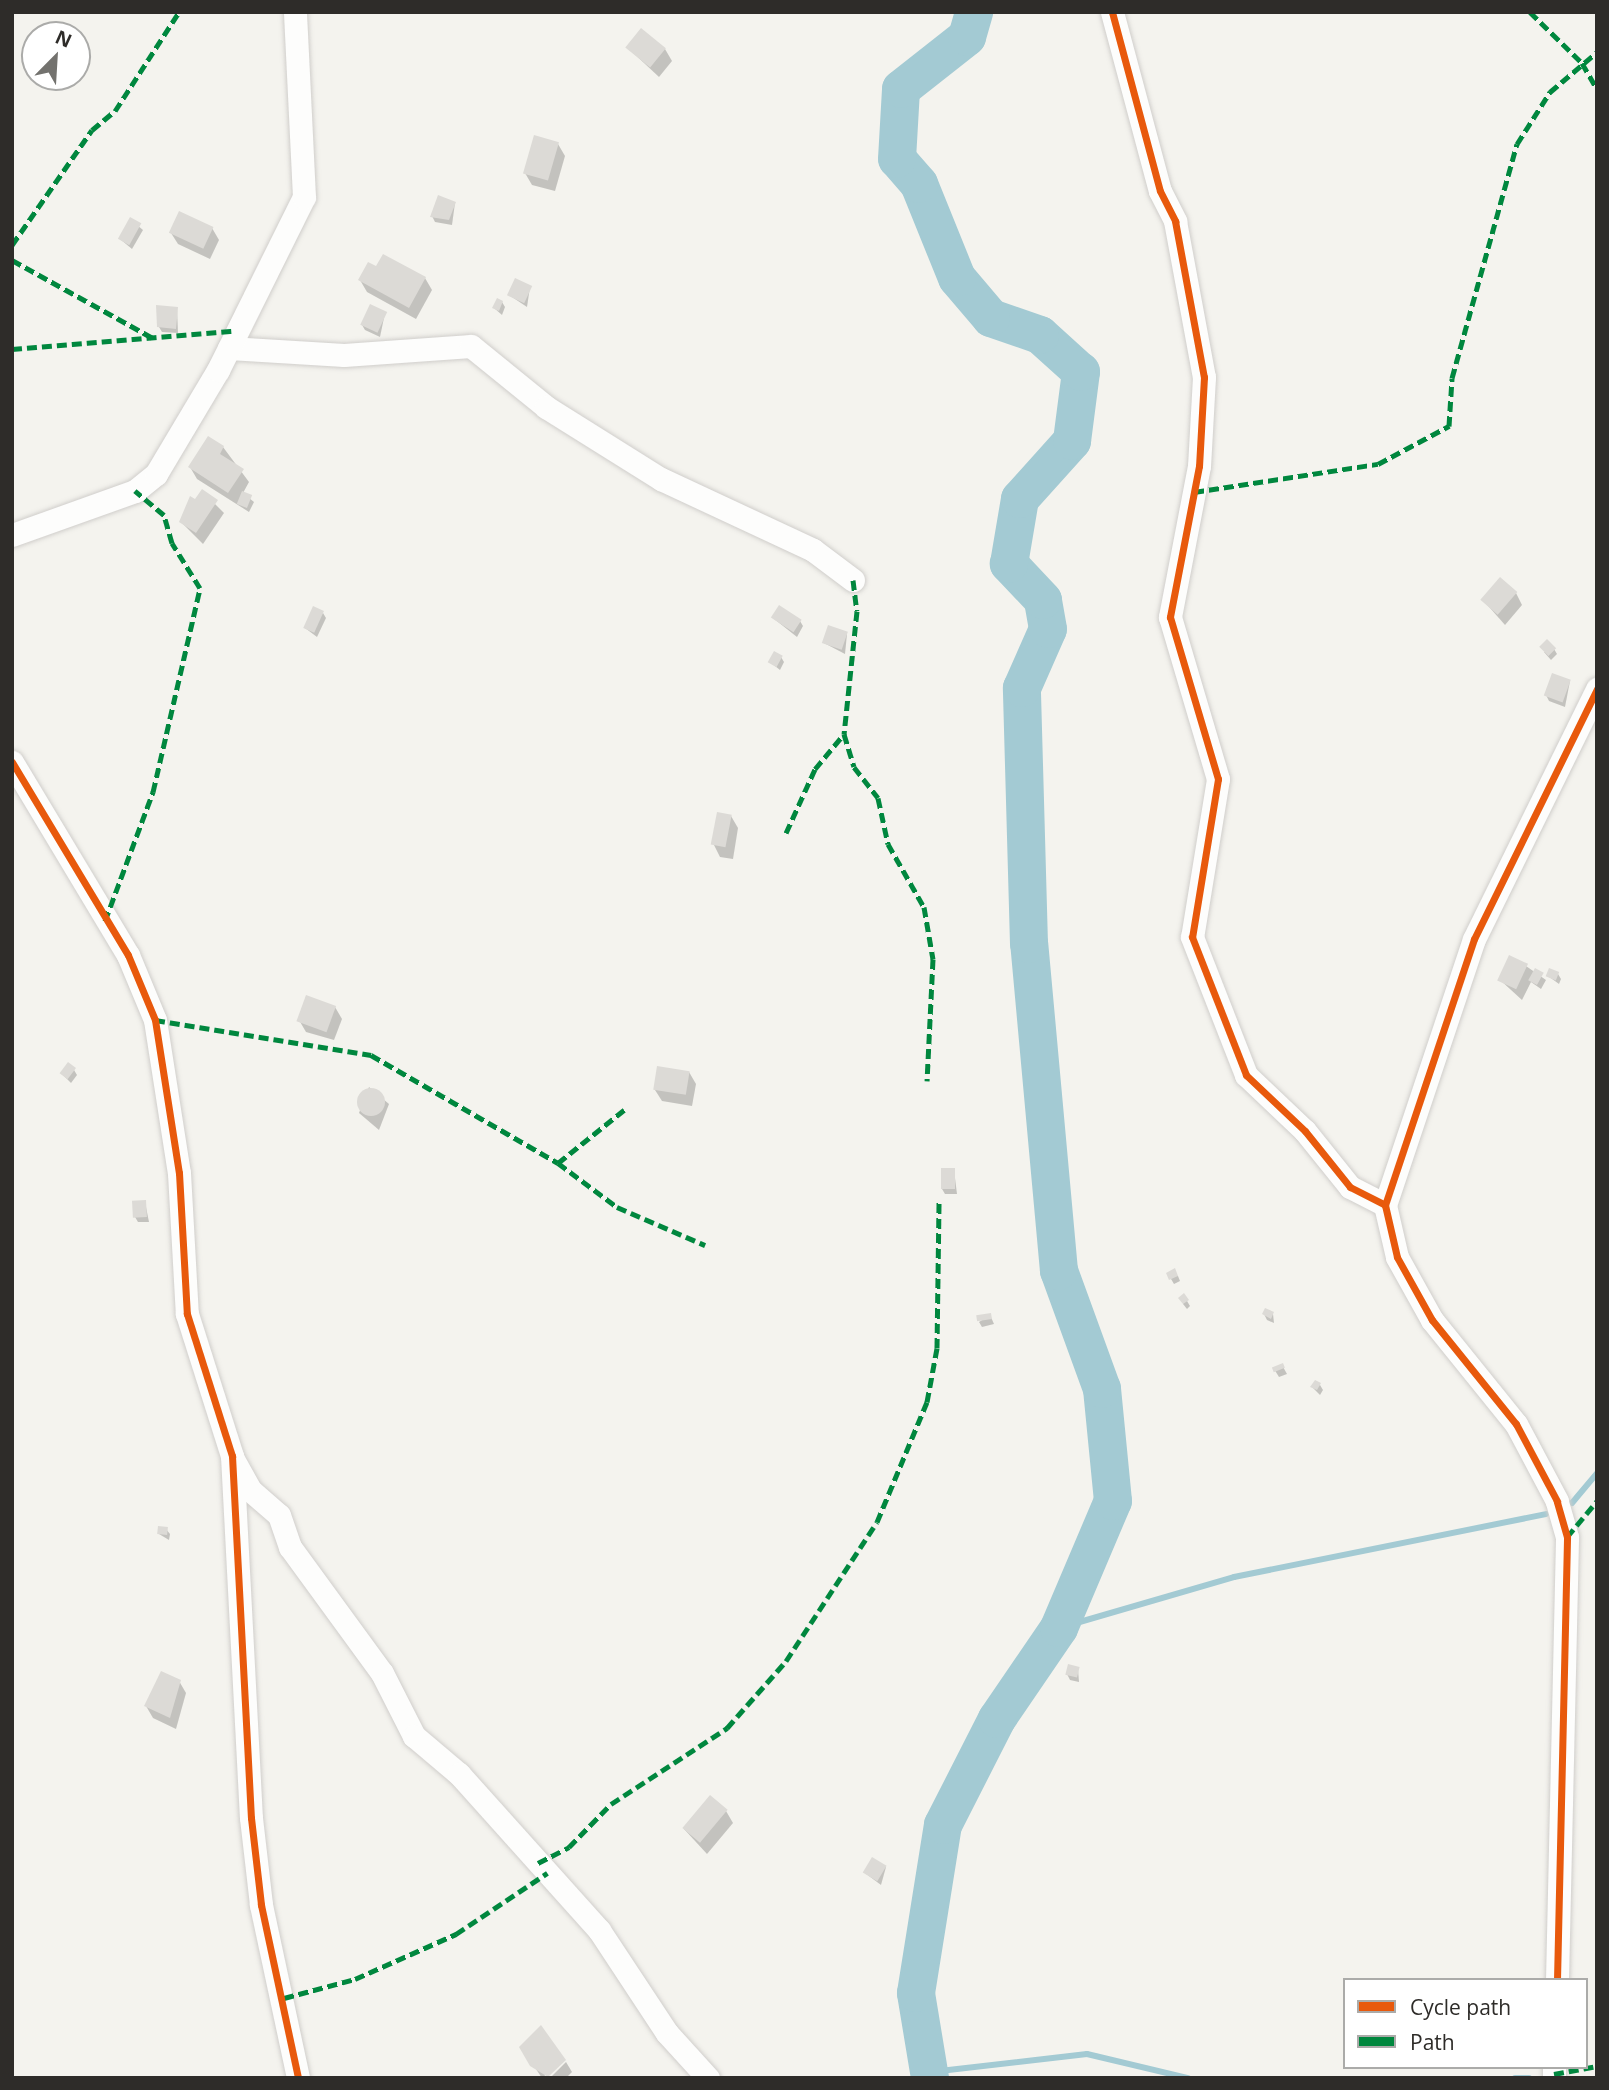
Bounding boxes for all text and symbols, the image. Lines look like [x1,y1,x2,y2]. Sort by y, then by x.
north arrow [21,21,91,91]
text: N [51,24,76,54]
legend [1343,1978,1588,2069]
text: Cycle path [1410,1993,1511,2021]
text: Path [1410,2028,1455,2056]

